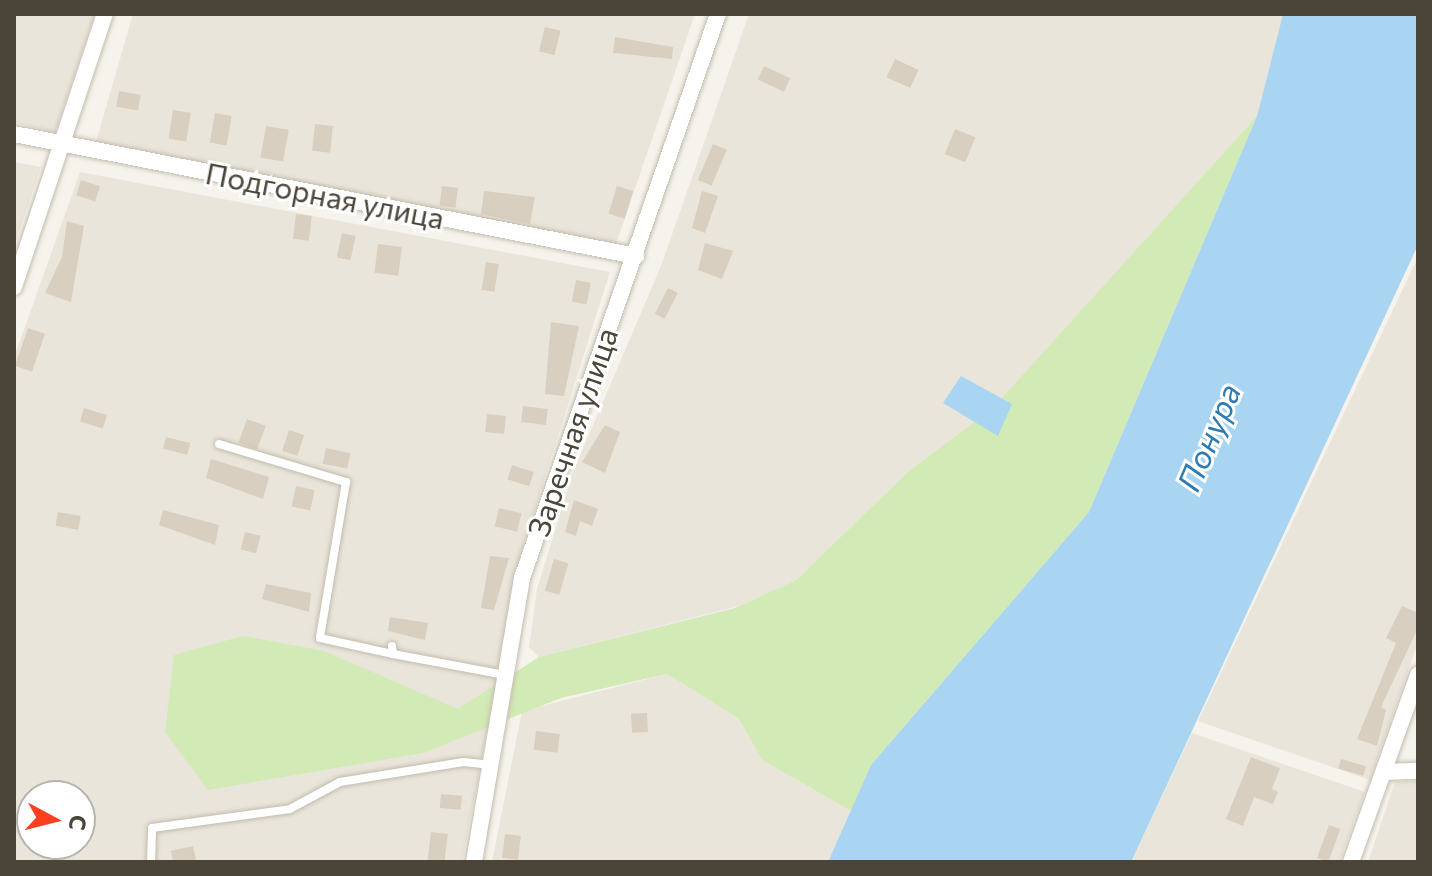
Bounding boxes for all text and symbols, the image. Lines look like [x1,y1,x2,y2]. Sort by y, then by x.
street label: Подгорная улица [203,154,447,236]
street label: Заречная улица [519,323,625,541]
water label: Понура [1168,377,1248,497]
north arrow [16,780,96,860]
text: С [64,814,93,832]

